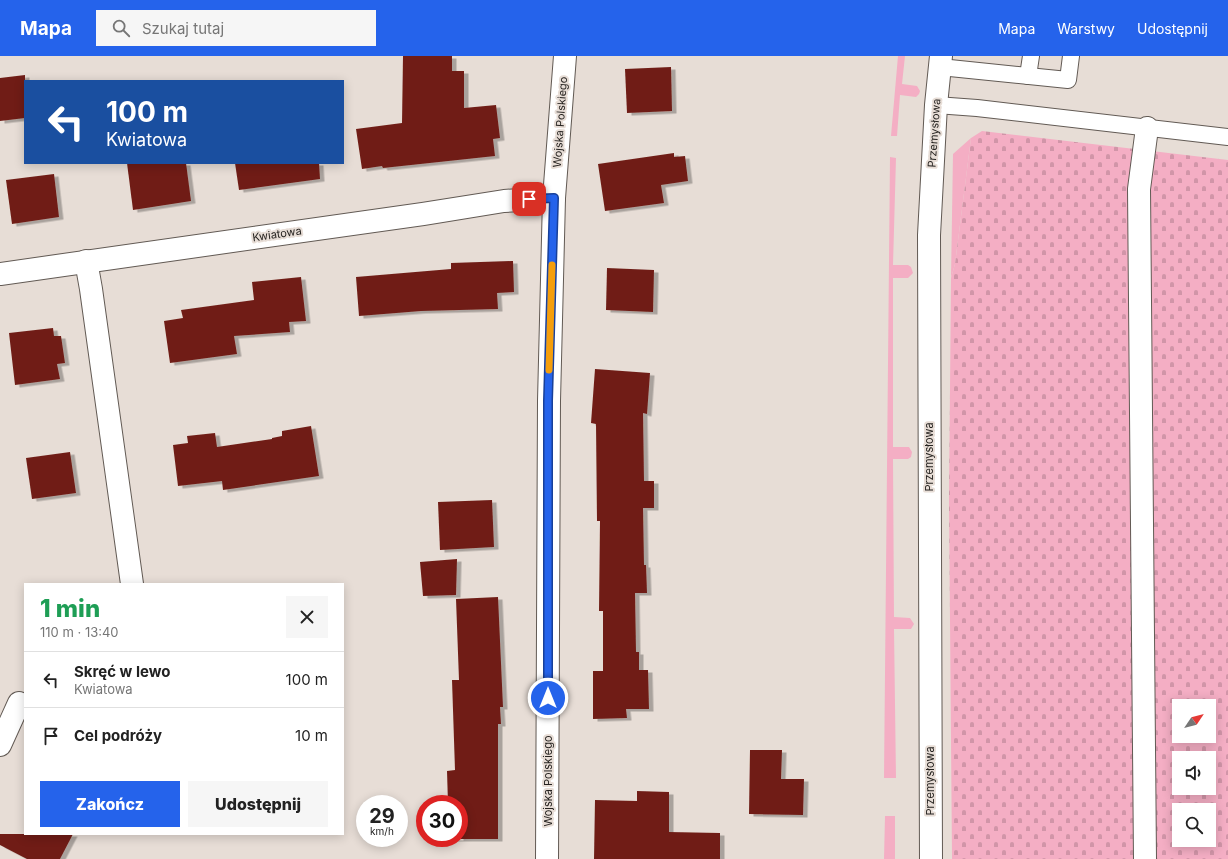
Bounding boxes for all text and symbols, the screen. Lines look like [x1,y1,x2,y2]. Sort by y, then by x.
search box [96,10,376,46]
text: Mapa [20,17,72,40]
icon: search [110,17,132,39]
text: Szukaj tutaj [142,19,224,38]
text: Mapa [998,20,1035,37]
text: Warstwy [1057,20,1115,37]
text: Udostępnij [1137,20,1208,37]
street label: Wojska Polskiego [550,76,570,168]
text: 100 m [106,95,188,129]
icon: left [40,96,92,148]
street label: Przemysłowa [925,98,943,168]
text: Kwiatowa [106,129,187,150]
pin [512,182,546,216]
icon: arrive [518,188,540,210]
street label: Kwiatowa [251,224,303,244]
street label: Przemysłowa [922,422,936,492]
text: 1 min [40,594,100,623]
button: close [286,596,328,638]
text: 110 m · 13:40 [40,624,119,640]
text: Skręć w lewo [74,662,170,681]
icon: left [40,669,62,691]
text: 100 m [286,670,328,689]
position arrow [527,677,569,719]
text: Kwiatowa [74,681,133,697]
north arrow [1172,699,1216,743]
map controls [1172,699,1216,847]
icon: arrive [40,725,62,747]
text: Cel podróży [74,726,162,745]
text: 10 m [295,726,328,745]
street label: Wojska Polskiego [541,735,555,827]
street label: Przemysłowa [923,746,937,816]
button: sound [1172,751,1216,795]
button: Zakończ [40,781,180,827]
button: Udostępnij [188,781,328,827]
speed limit sign: 30 [416,795,468,847]
button: search [1172,803,1216,847]
text: 29 [369,804,395,828]
text: km/h [370,825,394,837]

